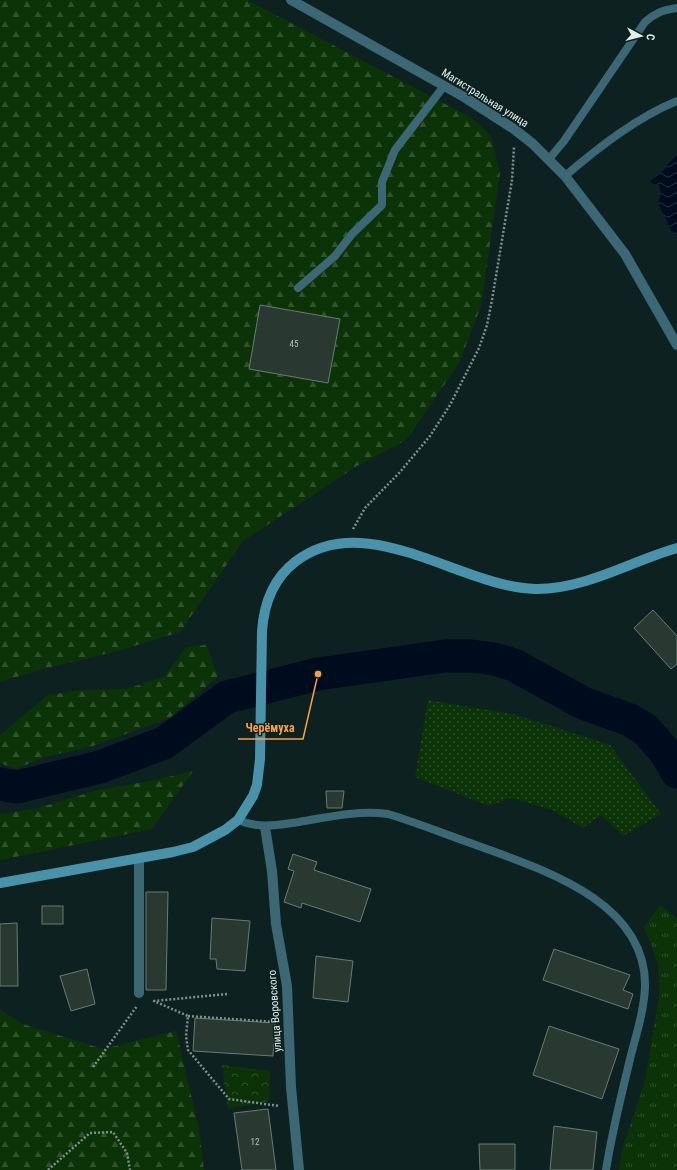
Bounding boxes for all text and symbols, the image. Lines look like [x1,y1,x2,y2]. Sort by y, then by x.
north arrow [621,16,661,56]
text: С [644,33,657,41]
street label: Магистральная улица [439,66,531,130]
house number: 45 [290,339,299,349]
callout: Черёмуха [238,715,303,739]
text: Черёмуха [245,721,295,735]
street label: улица Воровского [266,969,284,1053]
house number: 12 [251,1137,260,1147]

